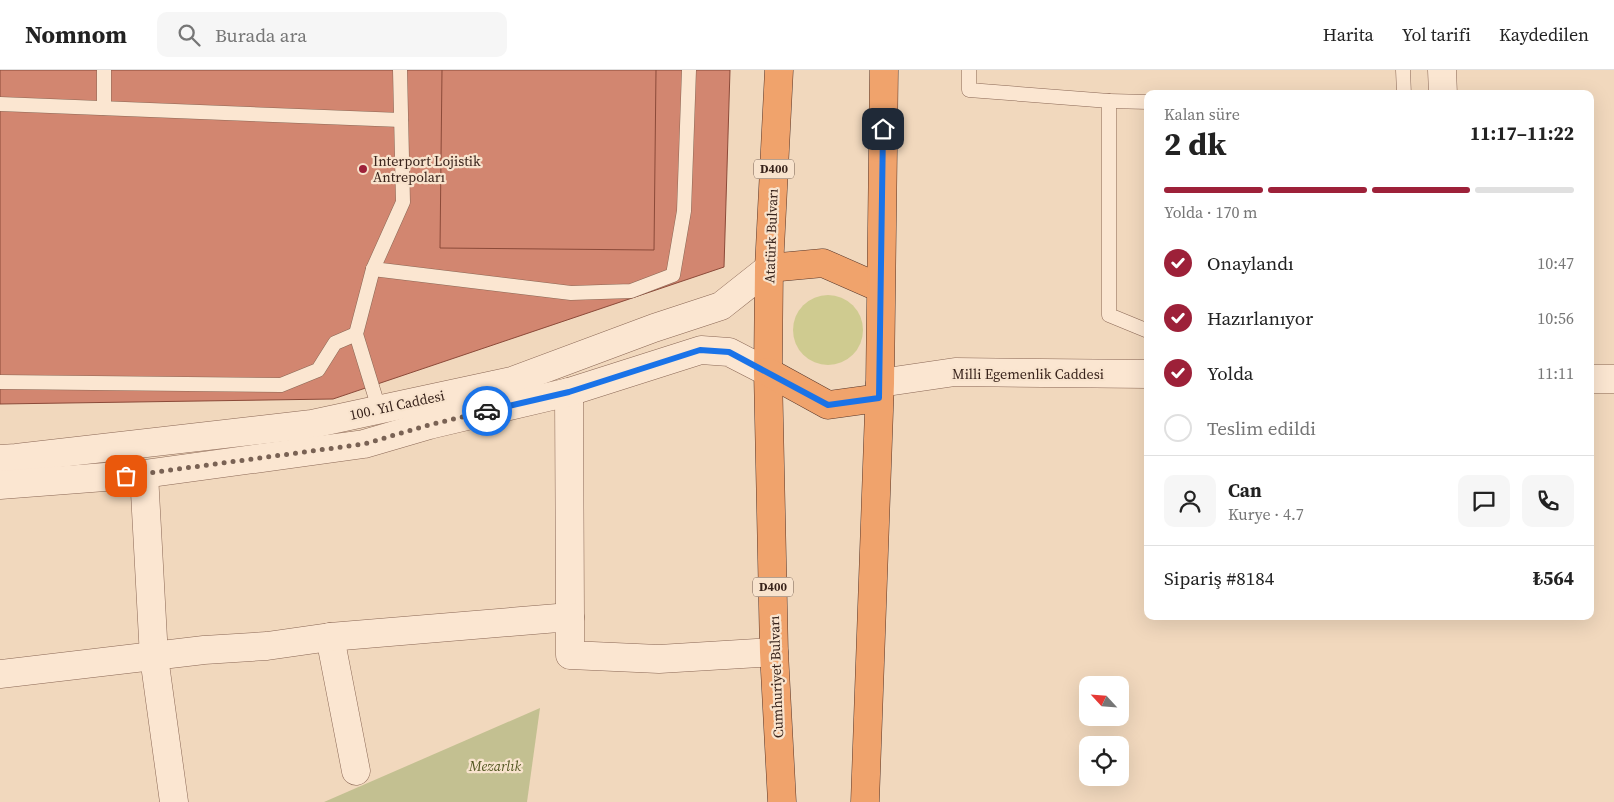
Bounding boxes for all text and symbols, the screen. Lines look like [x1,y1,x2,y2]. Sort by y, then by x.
search box [157,12,507,57]
text: Nomnom [25,18,127,51]
icon: search [175,21,203,49]
text: Burada ara [215,22,307,48]
text: Harita [1323,22,1374,47]
text: Yol tarifi [1402,22,1471,47]
text: Kaydedilen [1499,22,1589,47]
text: Kalan süre [1164,103,1240,125]
pin [862,108,904,150]
icon: home [869,115,897,143]
text: 11:17–11:22 [1470,120,1574,146]
text: 2 dk [1164,122,1226,166]
place label: Interport Lojistik Antrepoları [373,151,481,187]
road number: D400 [754,160,794,178]
marker: Interport Lojistik Antrepoları [357,163,369,175]
street label: Atatürk Bulvarı [759,188,783,284]
text: Yolda · 170 m [1164,201,1258,223]
icon: check [1164,249,1192,277]
text: Onaylandı [1207,250,1294,276]
text: 10:47 [1537,252,1574,274]
icon: check [1164,304,1192,332]
text: Hazırlanıyor [1207,305,1313,331]
text: 10:56 [1537,307,1574,329]
icon: check [1164,359,1192,387]
text: Yolda [1207,360,1253,386]
text: 11:11 [1537,362,1574,384]
street label: Milli Egemenlik Caddesi [952,364,1104,384]
street label: 100. Yıl Caddesi [348,385,446,425]
courier [462,386,512,436]
icon: car [473,397,501,425]
text: Teslim edildi [1207,415,1316,441]
pin [105,455,147,497]
icon: bag [112,462,140,490]
button: person [1164,475,1216,527]
button: chat [1458,475,1510,527]
button: phone [1522,475,1574,527]
text: Can [1228,477,1262,503]
text: Kurye · 4.7 [1228,503,1304,525]
text: Sipariş #8184 [1164,565,1274,591]
text: ₺564 [1533,565,1574,591]
road number: D400 [753,578,793,596]
street label: Cumhuriyet Bulvarı [764,615,788,739]
north arrow [1079,676,1129,726]
map controls [1079,676,1129,786]
button: locate [1079,736,1129,786]
park label: Mezarlık [468,756,521,776]

